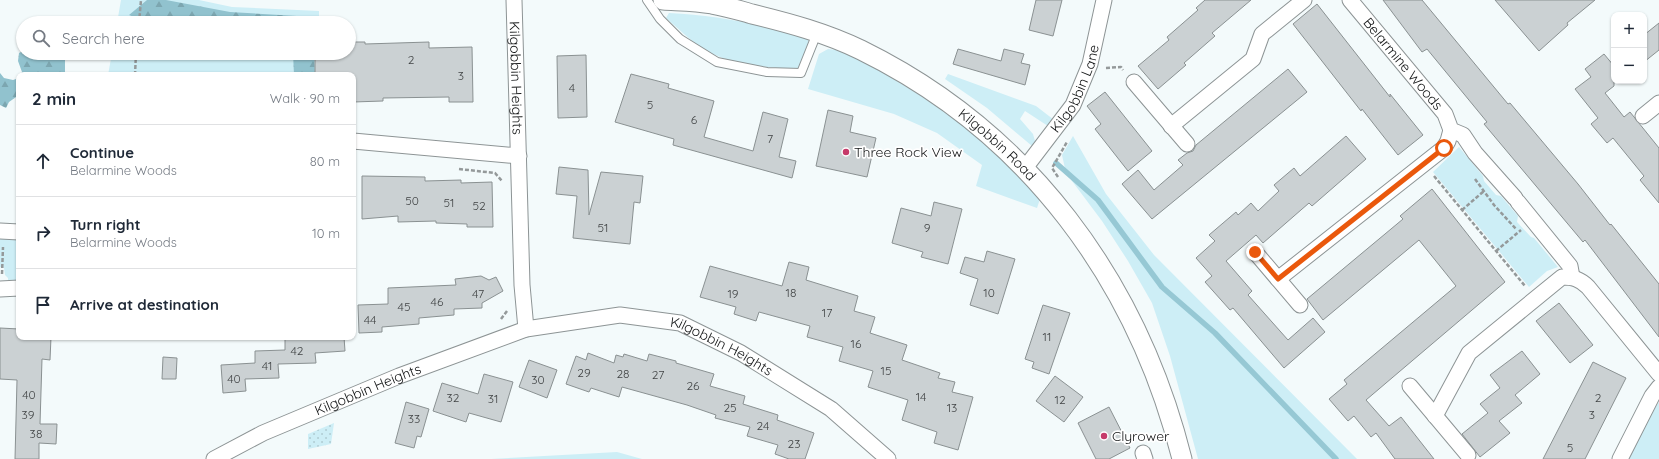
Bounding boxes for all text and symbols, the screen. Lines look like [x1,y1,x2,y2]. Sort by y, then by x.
map controls [1611,12,1647,84]
button: + [1611,12,1647,48]
street label: Belarmine Woods [1359,14,1447,114]
search box [16,16,356,60]
street label: Kilgobbin Heights [506,21,527,135]
icon: search [30,27,52,49]
text: Search here [62,29,145,48]
street label: Kilgobbin Lane [1046,43,1103,136]
button: − [1611,48,1647,84]
house number: 2 [408,52,415,67]
house number: 3 [458,68,464,83]
house number: 4 [569,80,575,95]
text: 2 min [32,88,76,109]
text: Walk · 90 m [270,90,340,106]
house number: 5 [647,97,653,112]
street label: Kilgobbin Road [955,104,1040,184]
house number: 6 [691,112,698,127]
house number: 7 [767,131,773,146]
route start [1435,139,1453,157]
text: Continue [70,143,134,162]
place label: Three Rock View [854,143,963,161]
marker: Three Rock View [841,147,851,157]
icon: ahead [32,150,54,172]
text: 80 m [310,153,340,169]
text: Belarmine Woods [70,162,177,178]
house number: 50 [405,193,419,208]
house number: 51 [444,195,454,210]
house number: 52 [472,198,486,213]
text: Turn right [70,215,141,234]
house number: 51 [598,220,608,235]
house number: 9 [924,220,931,235]
icon: right [32,222,54,244]
text: 10 m [312,225,340,241]
text: Belarmine Woods [70,234,177,250]
route end [1246,243,1264,261]
house number: 18 [786,285,796,300]
house number: 10 [983,285,995,300]
house number: 47 [472,286,484,301]
house number: 19 [727,286,739,301]
icon: arrive [32,294,54,316]
house number: 46 [431,294,444,309]
text: Arrive at destination [70,295,219,314]
house number: 45 [398,299,410,314]
house number: 17 [822,305,832,320]
house number: 44 [364,312,376,327]
street label: Kilgobbin Heights [669,313,776,380]
house number: 11 [1043,329,1051,344]
house number: 16 [851,336,862,351]
house number: 42 [291,343,304,358]
house number: 41 [262,358,272,373]
street label: Kilgobbin Heights [312,360,424,419]
house number: 15 [881,363,891,378]
house number: 29 [577,365,591,380]
house number: 28 [616,366,630,381]
house number: 27 [652,367,664,382]
house number: 40 [227,371,241,386]
house number: 30 [531,372,545,387]
house number: 26 [686,378,700,393]
house number: 40 [22,387,36,402]
house number: 14 [916,389,926,404]
house number: 32 [447,390,460,405]
house number: 2 [1595,390,1602,405]
house number: 31 [488,391,498,406]
house number: 12 [1054,392,1066,407]
house number: 25 [723,400,737,415]
house number: 13 [947,400,957,415]
house number: 39 [22,407,35,422]
house number: 3 [1589,407,1595,422]
house number: 33 [408,411,420,426]
house number: 24 [757,418,769,433]
house number: 38 [30,426,42,441]
place label: Clyrower [1112,427,1170,445]
marker: Clyrower [1099,431,1109,441]
house number: 23 [788,436,800,451]
house number: 5 [1567,440,1573,455]

